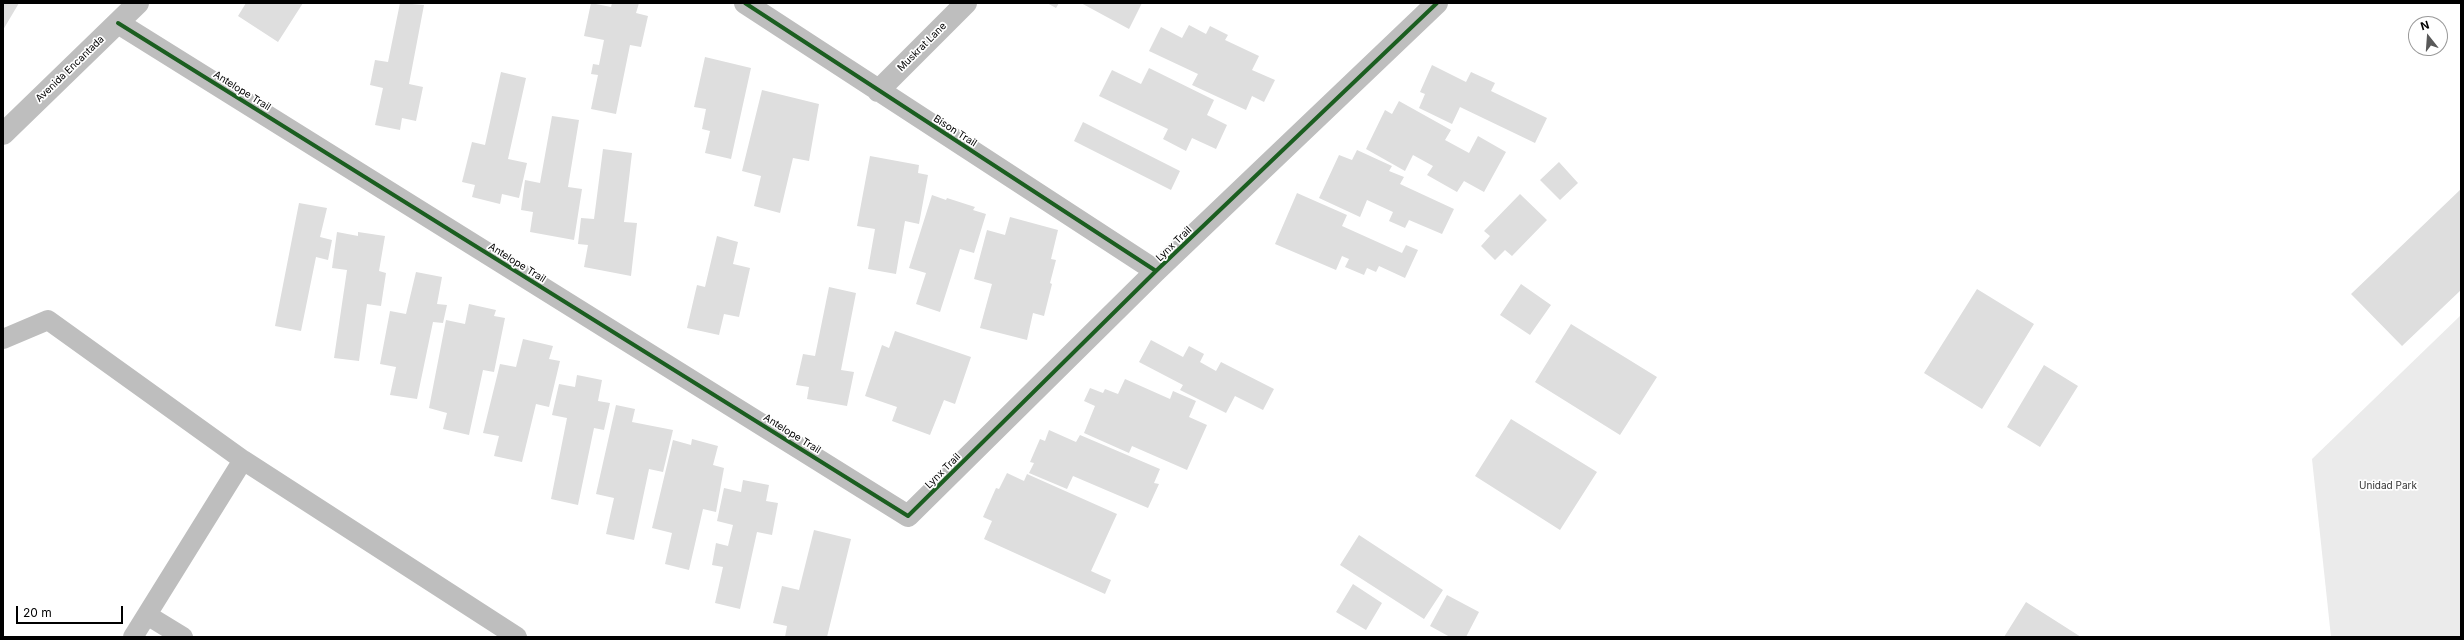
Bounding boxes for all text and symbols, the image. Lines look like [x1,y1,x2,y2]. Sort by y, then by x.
north arrow [2408,16,2448,56]
text: N [2419,18,2431,33]
street label: Muskrat Lane [895,20,949,74]
street label: Avenida Encantada [33,33,107,105]
street label: Antelope Trail [211,69,273,113]
street label: Bison Trail [931,113,979,149]
street label: Lynx Trail [1154,224,1194,264]
street label: Antelope Trail [486,241,548,285]
street label: Antelope Trail [761,412,823,456]
street label: Lynx Trail [923,451,963,491]
park label: Unidad Park [2359,480,2417,492]
scale bar [18,598,125,624]
text: 20 m [23,605,52,620]

